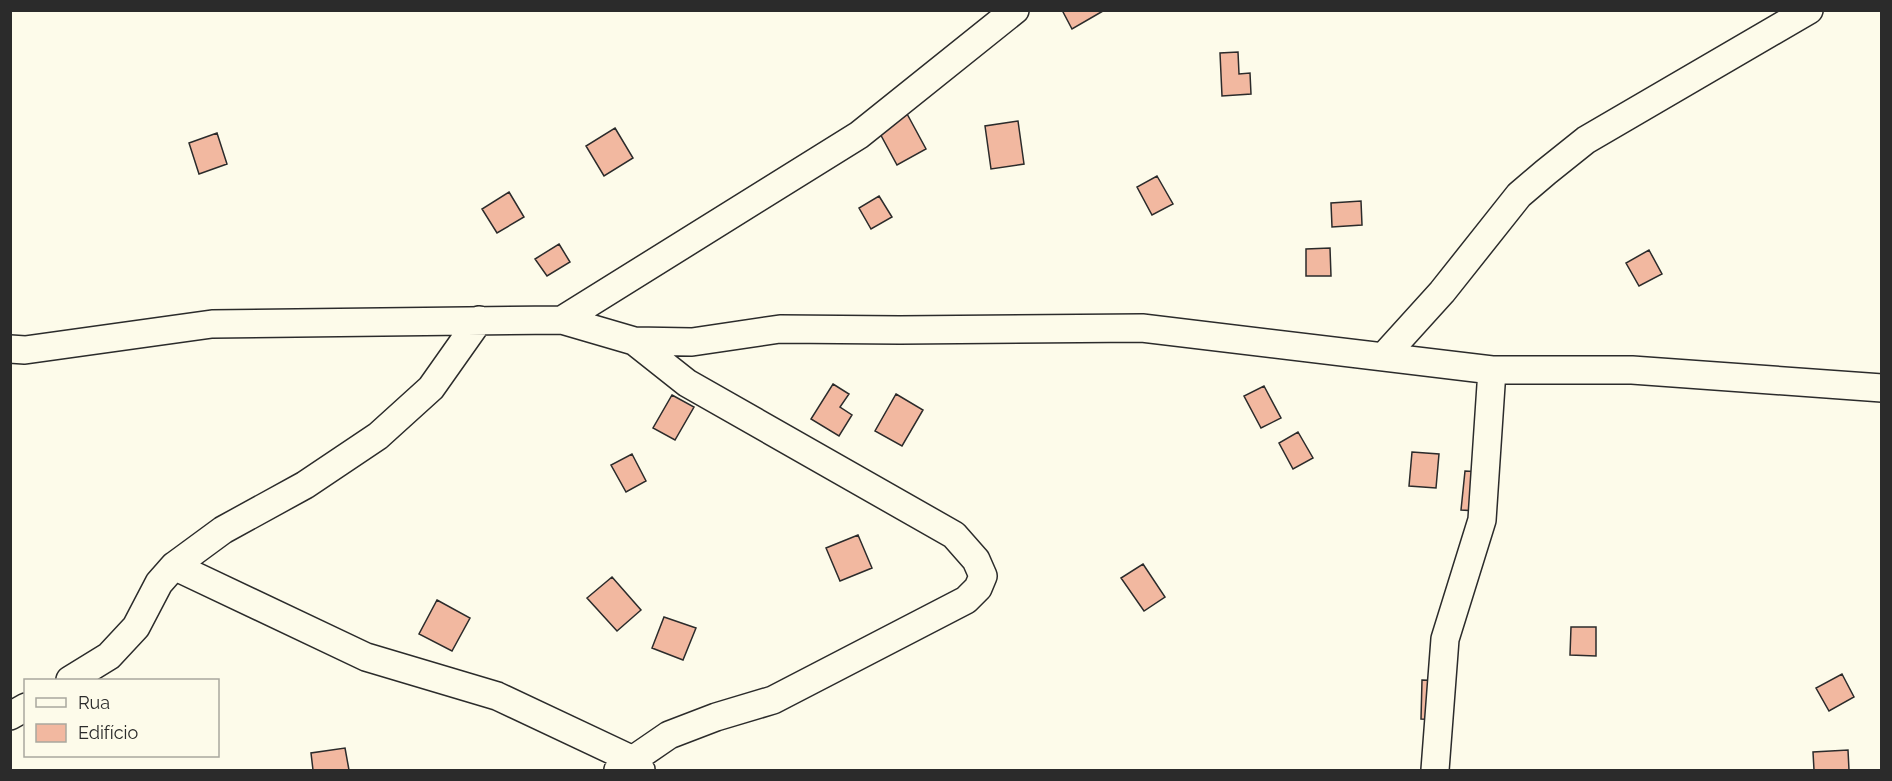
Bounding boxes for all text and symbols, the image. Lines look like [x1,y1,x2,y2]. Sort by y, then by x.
legend [24,679,219,757]
text: Rua [78,692,110,713]
text: Edifício [78,722,138,743]

